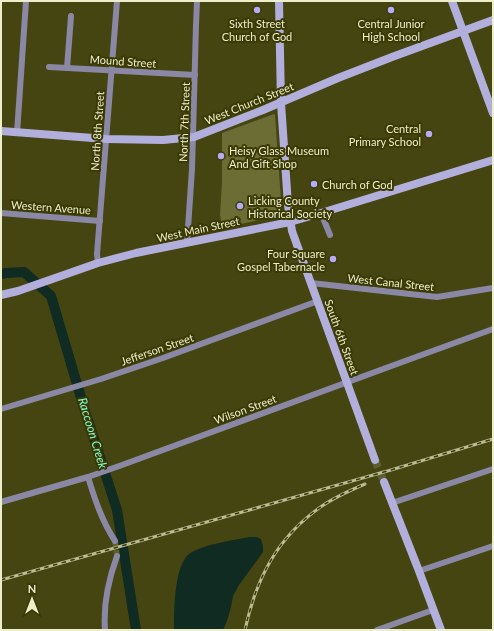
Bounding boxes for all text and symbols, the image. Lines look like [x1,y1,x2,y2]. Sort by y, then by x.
marker: Sixth Street Church of God [252,5,262,15]
marker: Central Junior High School [386,5,396,15]
place label: Sixth Street Church of God [222,17,292,43]
place label: Central Junior High School [357,17,425,43]
street label: Mound Street [89,52,157,70]
street label: West Church Street [203,79,295,127]
street label: North 7th Street [176,82,192,162]
street label: North 8th Street [88,91,106,171]
place label: Central Primary School [349,122,421,148]
marker: Central Primary School [424,129,434,139]
place label: Heisy Glass Museum And Gift Shop [229,144,329,170]
marker: Heisy Glass Museum And Gift Shop [216,151,226,161]
place label: Church of God [322,178,393,191]
marker: Church of God [309,179,319,189]
place label: Licking County Historical Society [248,194,332,220]
street label: Western Avenue [11,198,92,216]
marker: Licking County Historical Society [235,201,245,211]
street label: West Main Street [155,214,241,244]
place label: Four Square Gospel Tabernacle [237,247,325,273]
marker: Four Square Gospel Tabernacle [328,254,338,264]
street label: West Canal Street [347,271,435,293]
street label: South 6th Street [322,297,362,377]
street label: Jefferson Street [119,330,195,368]
street label: Wilson Street [212,392,278,426]
water label: Raccoon Creek [75,396,111,471]
north arrow [12,579,52,619]
text: N [28,582,36,595]

